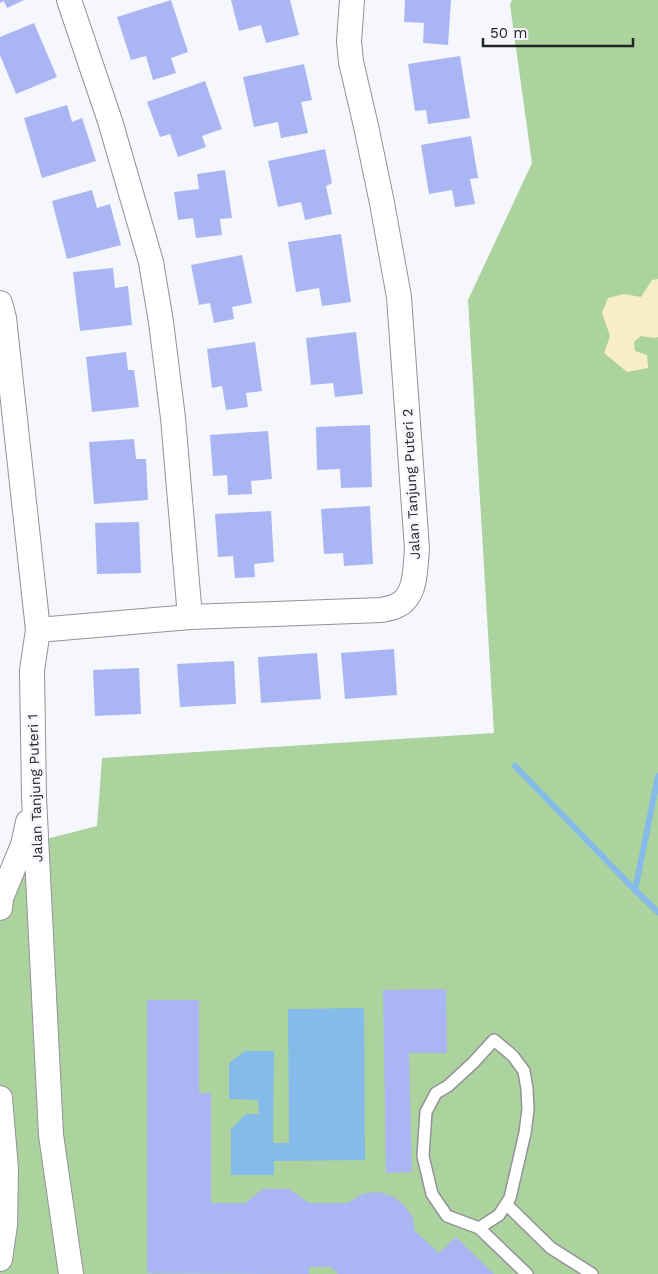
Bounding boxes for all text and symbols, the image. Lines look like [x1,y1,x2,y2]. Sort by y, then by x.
scale bar [483,15,633,47]
text: 50 m [490,24,527,42]
street label: Jalan Tanjung Puteri 2 [399,408,423,560]
street label: Jalan Tanjung Puteri 1 [24,714,46,862]

